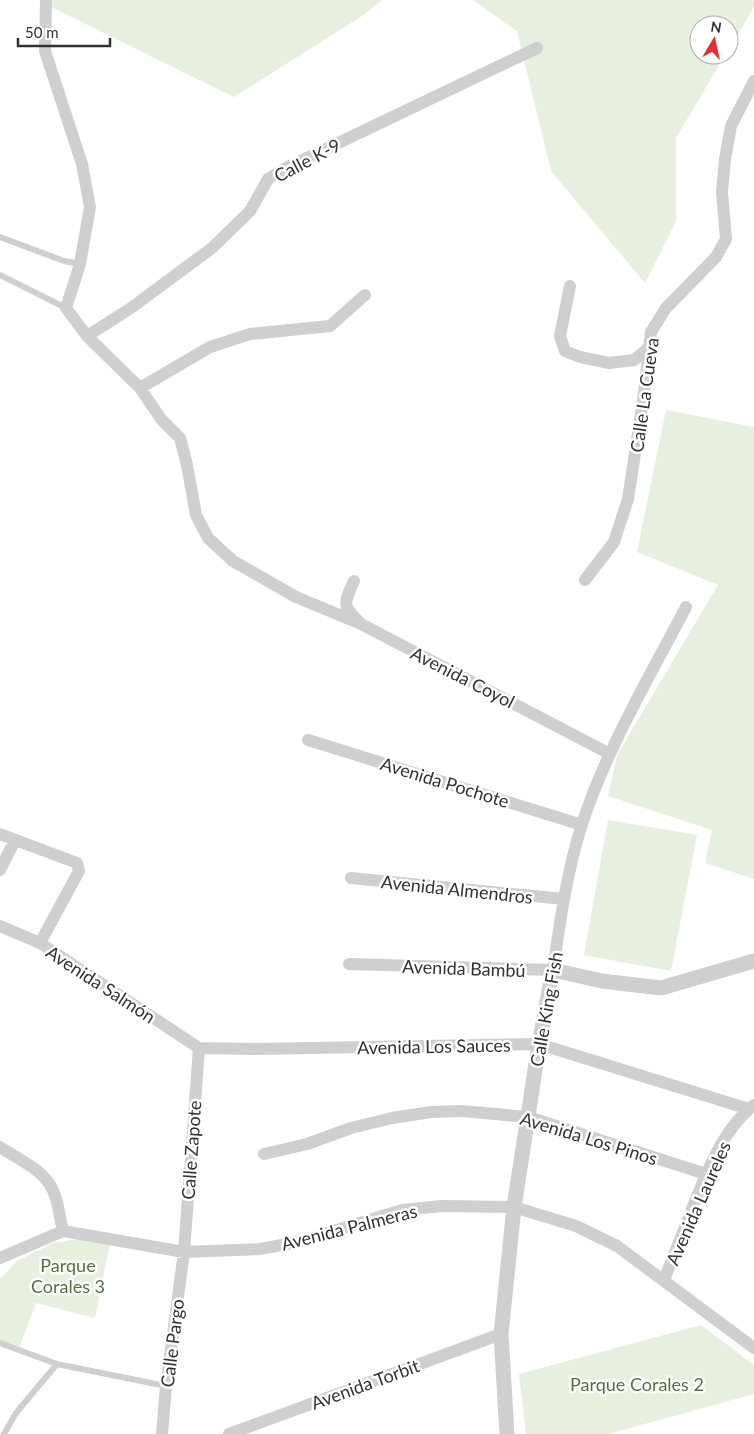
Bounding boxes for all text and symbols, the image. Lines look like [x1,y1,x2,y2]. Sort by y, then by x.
scale bar [18,15,110,47]
north arrow [689,15,739,65]
text: N [709,17,723,36]
text: 50 m [25,23,59,41]
street label: Calle K-9 [270,133,344,187]
street label: Calle La Cueva [625,336,663,454]
street label: Avenida Coyol [408,641,518,713]
street label: Avenida Pochote [378,752,512,812]
street label: Avenida Almendros [380,870,534,908]
street label: Avenida Salmón [42,940,160,1028]
street label: Calle King Fish [525,950,567,1068]
street label: Avenida Bambú [402,955,526,981]
street label: Avenida Los Sauces [357,1034,511,1058]
street label: Calle Zapote [177,1100,205,1200]
street label: Avenida Los Pinos [518,1107,660,1169]
street label: Avenida Laureles [661,1137,735,1268]
street label: Avenida Palmeras [279,1199,419,1255]
park label: Parque Corales 3 [31,1254,105,1297]
street label: Calle Pargo [156,1298,188,1388]
street label: Avenida Torbit [308,1354,423,1414]
park label: Parque Corales 2 [570,1373,704,1395]

